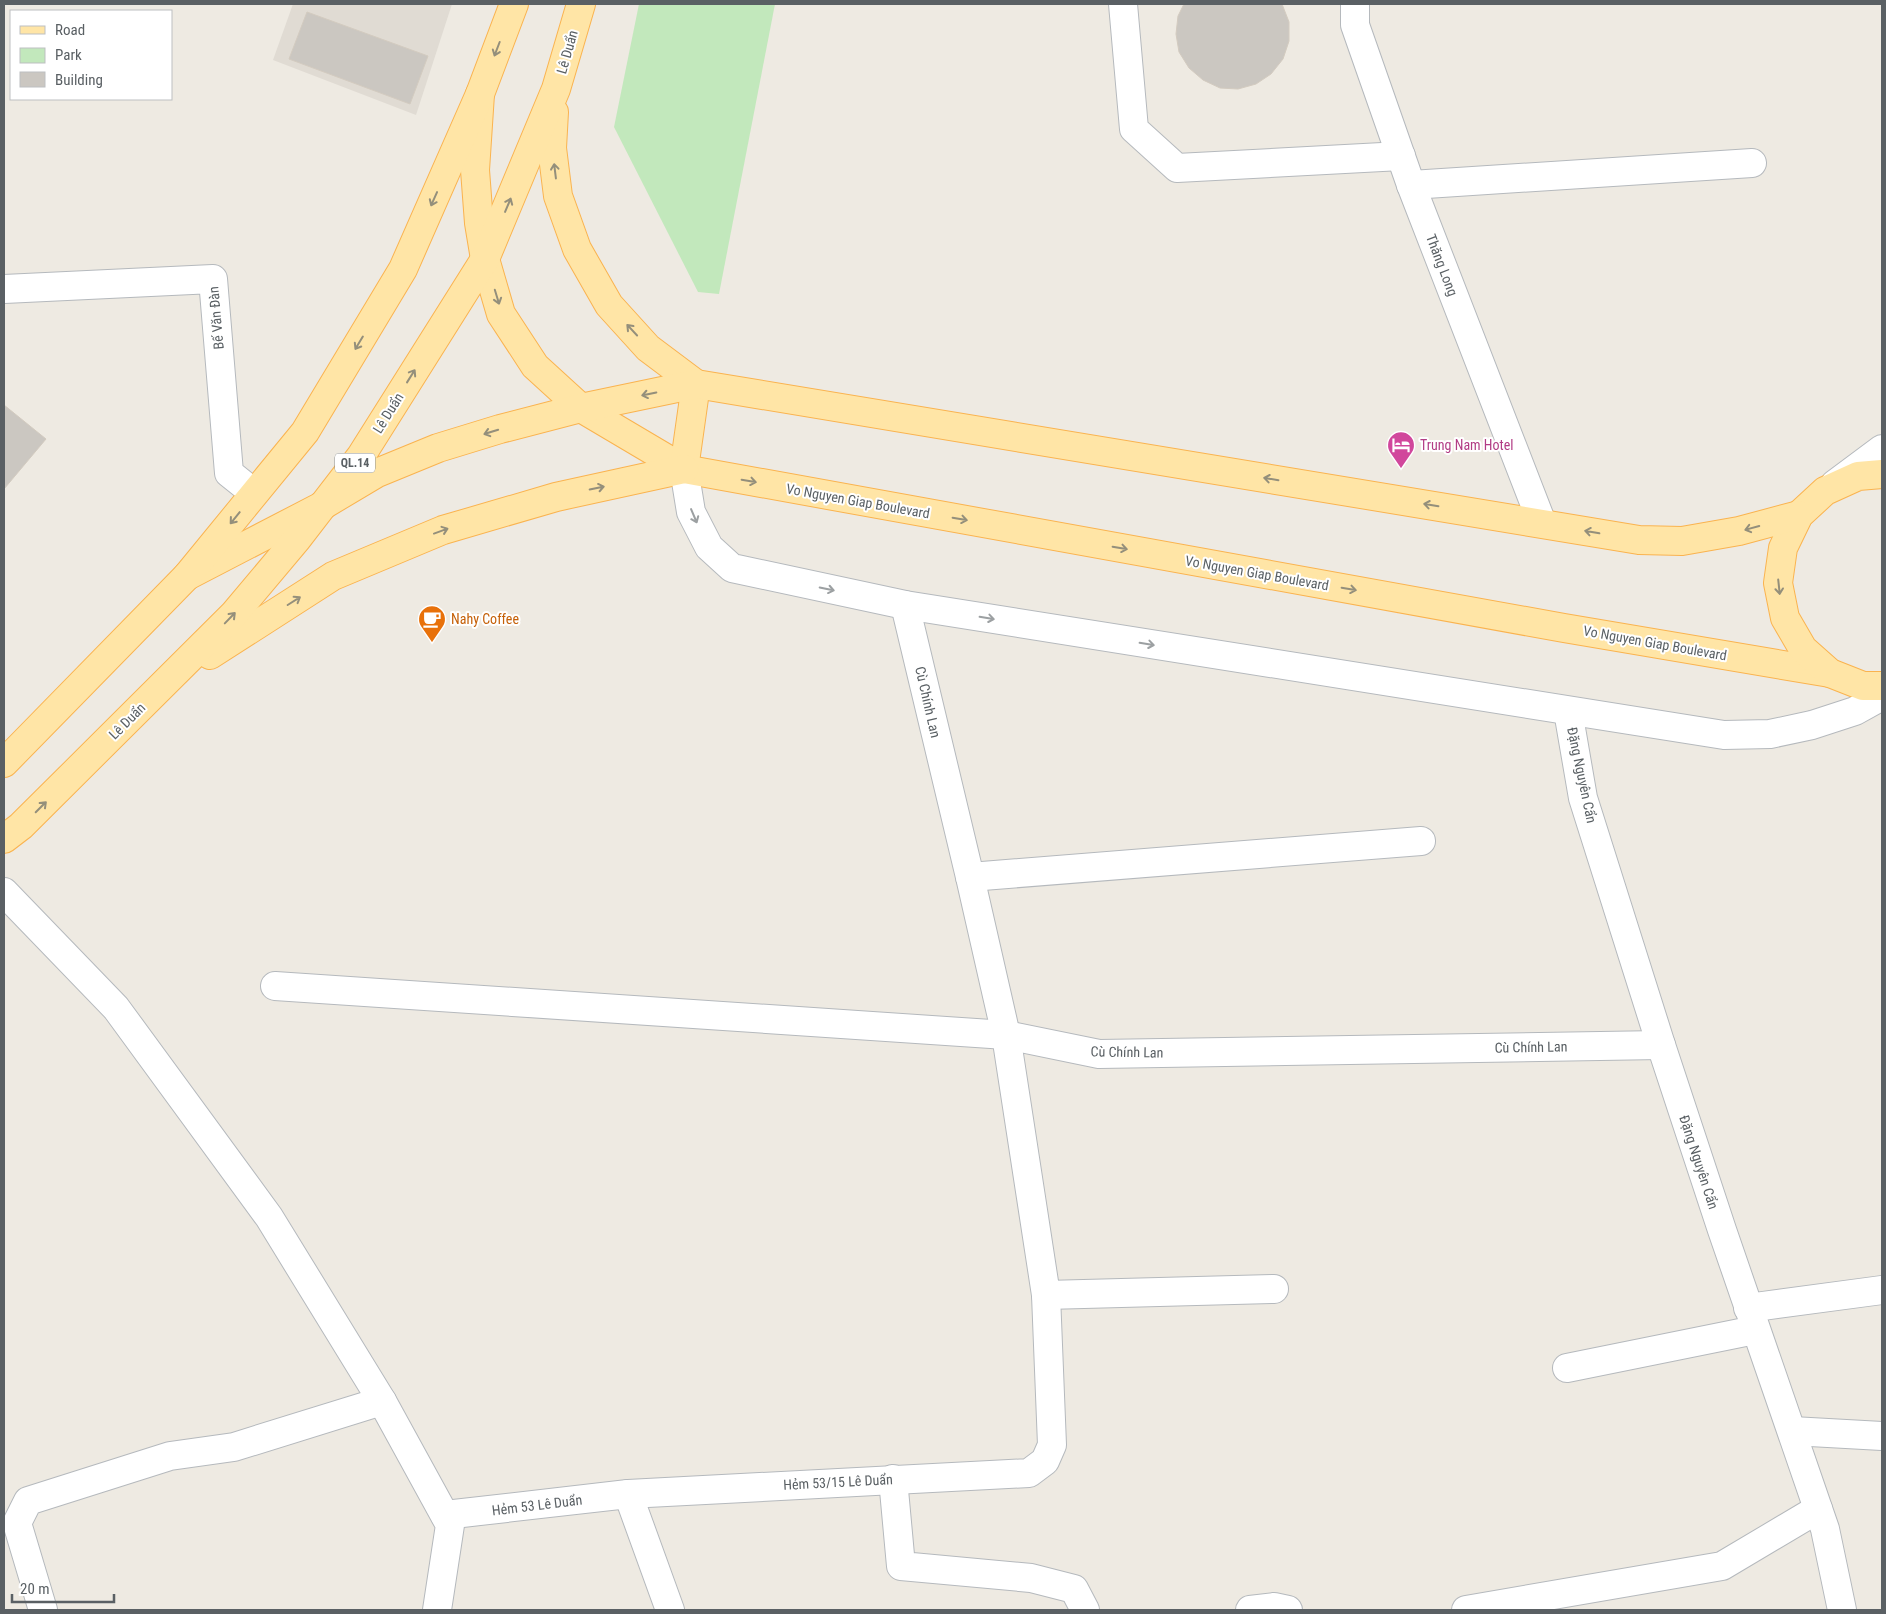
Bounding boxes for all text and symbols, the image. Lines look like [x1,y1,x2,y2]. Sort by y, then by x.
legend [10,10,172,100]
text: Road [55,21,85,39]
street label: Lê Duẩn [553,28,581,76]
one-way arrow [492,41,501,57]
text: Park [55,46,82,64]
text: Building [55,71,103,89]
one-way arrow [550,164,560,180]
one-way arrow [428,191,438,206]
one-way arrow [503,198,513,213]
street label: Thăng Long [1423,232,1461,298]
street label: Bế Văn Đàn [205,286,227,350]
one-way arrow [492,289,502,305]
one-way arrow [626,324,638,337]
one-way arrow [353,335,363,349]
one-way arrow [406,370,416,384]
street label: Lê Duẩn [369,390,407,436]
one-way arrow [641,390,657,399]
one-way arrow [483,427,499,437]
hotel icon: Trung Nam Hotel [1386,430,1416,469]
place label: Trung Nam Hotel [1420,437,1513,453]
road number: QL.14 [335,453,375,472]
one-way arrow [1263,473,1279,483]
one-way arrow [740,476,756,486]
street label: Vo Nguyen Giap Boulevard [785,480,931,522]
one-way arrow [589,483,605,492]
one-way arrow [1424,500,1440,510]
one-way arrow [690,508,700,523]
one-way arrow [229,511,240,524]
one-way arrow [952,515,968,525]
one-way arrow [1745,524,1761,533]
one-way arrow [432,526,448,535]
one-way arrow [1584,527,1600,537]
one-way arrow [1112,543,1128,553]
street label: Vo Nguyen Giap Boulevard [1184,552,1330,594]
one-way arrow [1774,578,1784,594]
one-way arrow [819,584,835,594]
one-way arrow [1341,585,1357,595]
one-way arrow [287,596,301,606]
cafe icon: Nahy Coffee [417,604,447,643]
place label: Nahy Coffee [451,611,519,627]
one-way arrow [224,612,236,624]
one-way arrow [978,614,994,624]
street label: Vo Nguyen Giap Boulevard [1582,622,1728,664]
one-way arrow [1139,639,1155,649]
street label: Cù Chính Lan [912,665,944,739]
street label: Lê Duẩn [106,700,148,742]
street label: Đặng Nguyên Cẩn [1564,725,1600,825]
one-way arrow [35,801,47,813]
street label: Cù Chính Lan [1494,1038,1568,1056]
street label: Cù Chính Lan [1090,1043,1164,1061]
street label: Đặng Nguyên Cẩn [1676,1113,1722,1211]
street label: Hẻm 53/15 Lê Duẩn [783,1471,893,1493]
street label: Hẻm 53 Lê Duẩn [491,1492,583,1518]
scale bar [12,1572,115,1604]
text: 20 m [20,1580,50,1598]

